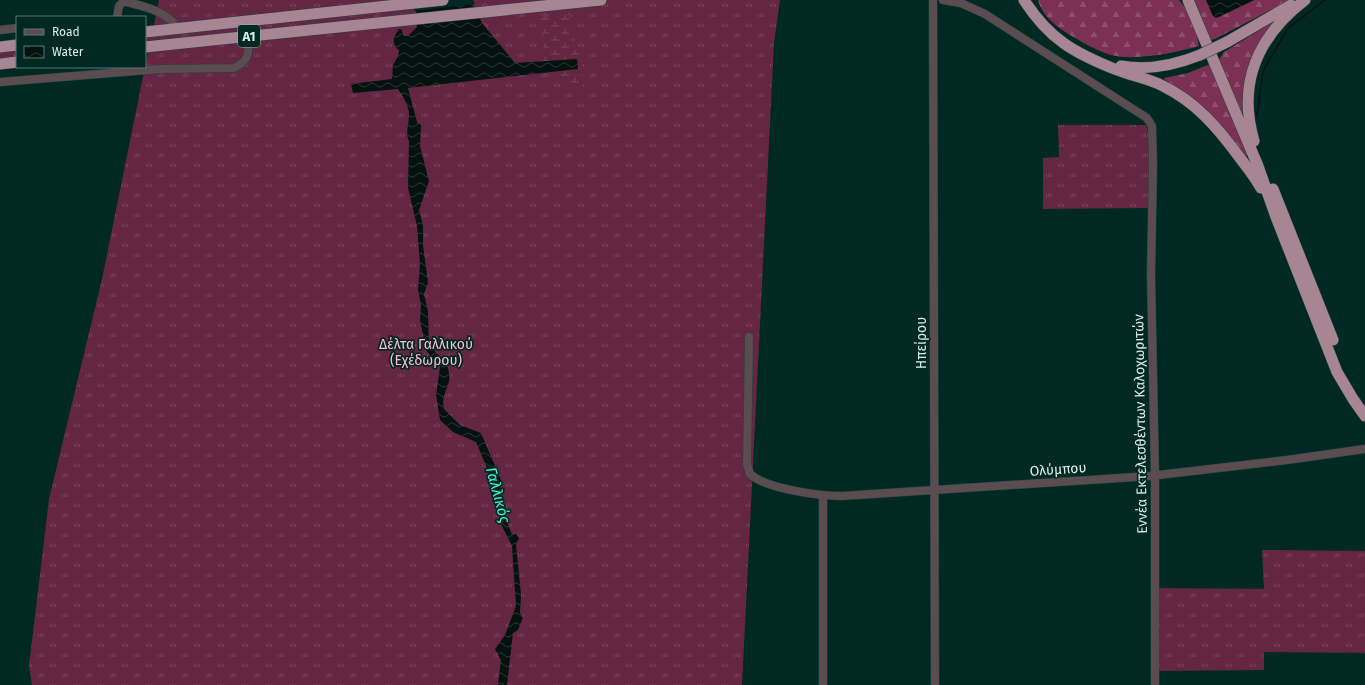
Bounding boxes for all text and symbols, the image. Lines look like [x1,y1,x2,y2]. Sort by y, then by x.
legend [16,16,146,68]
text: Road [52,25,80,39]
road number: Α1 [238,25,260,47]
text: Water [52,45,84,59]
street label: Εννέα Εκτελεσθέντων Καλοχωριτών [1130,314,1151,534]
street label: Ηπείρου [913,317,930,369]
park label: Δέλτα Γαλλικού (Εχέδωρου) [379,336,473,369]
street label: Ολύμπου [1029,459,1087,480]
water label: Γαλλικός [482,465,514,526]

